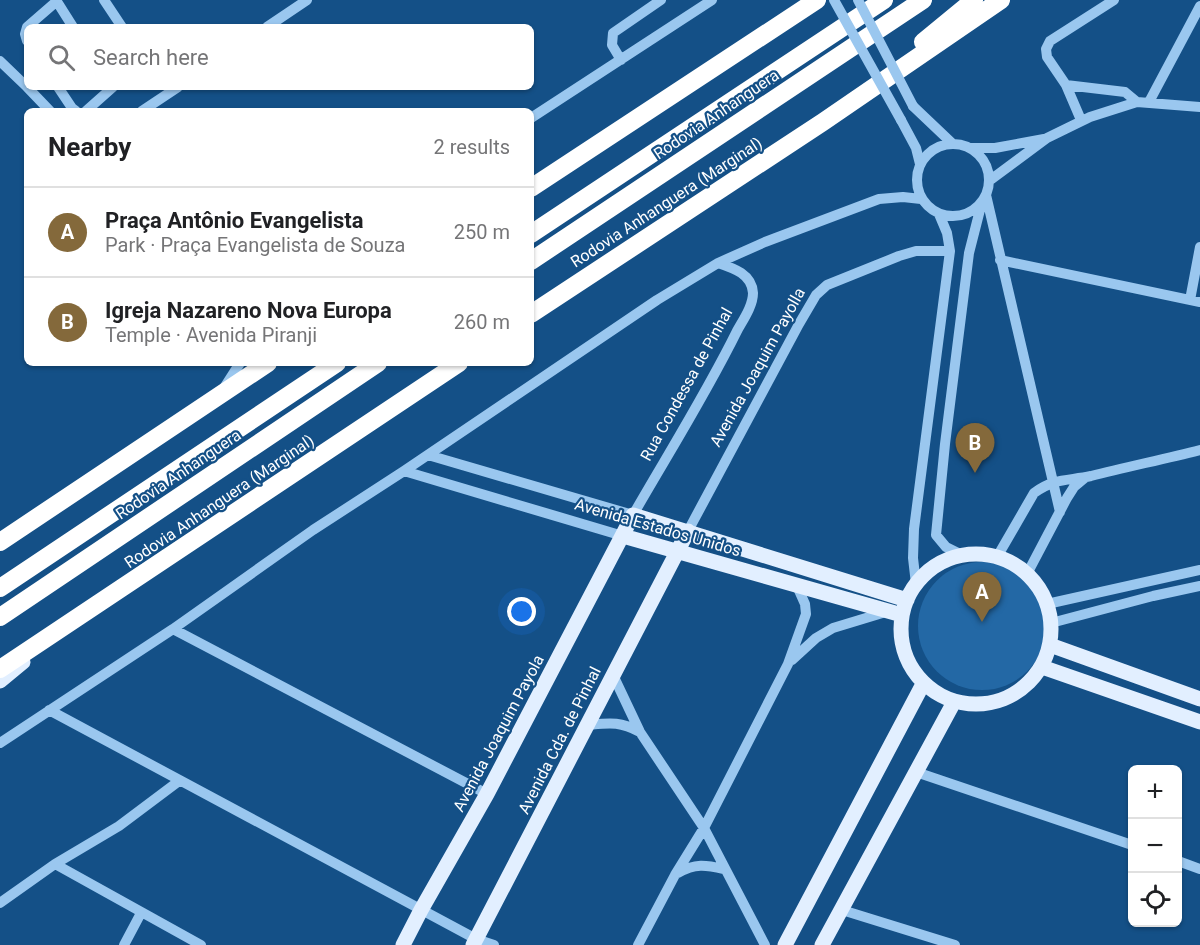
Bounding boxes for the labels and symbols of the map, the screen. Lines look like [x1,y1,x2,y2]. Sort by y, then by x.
street label: Rodovia Anhanguera [650,65,783,163]
street label: Rodovia Anhanguera (Marginal) [567,133,766,271]
street label: Avenida Joaquim Payolla [706,284,809,450]
street label: Rua Condessa de Pinhal [636,304,736,464]
pin: B [956,424,994,473]
street label: Rodovia Anhanguera [112,425,245,523]
street label: Rodovia Anhanguera (Marginal) [121,431,318,572]
street label: Avenida Estados Unidos [573,495,743,560]
pin: A [962,572,1002,622]
your location [507,597,536,626]
street label: Avenida Joaquim Payola [449,652,548,815]
street label: Avenida Cda. de Pinhal [514,663,605,817]

